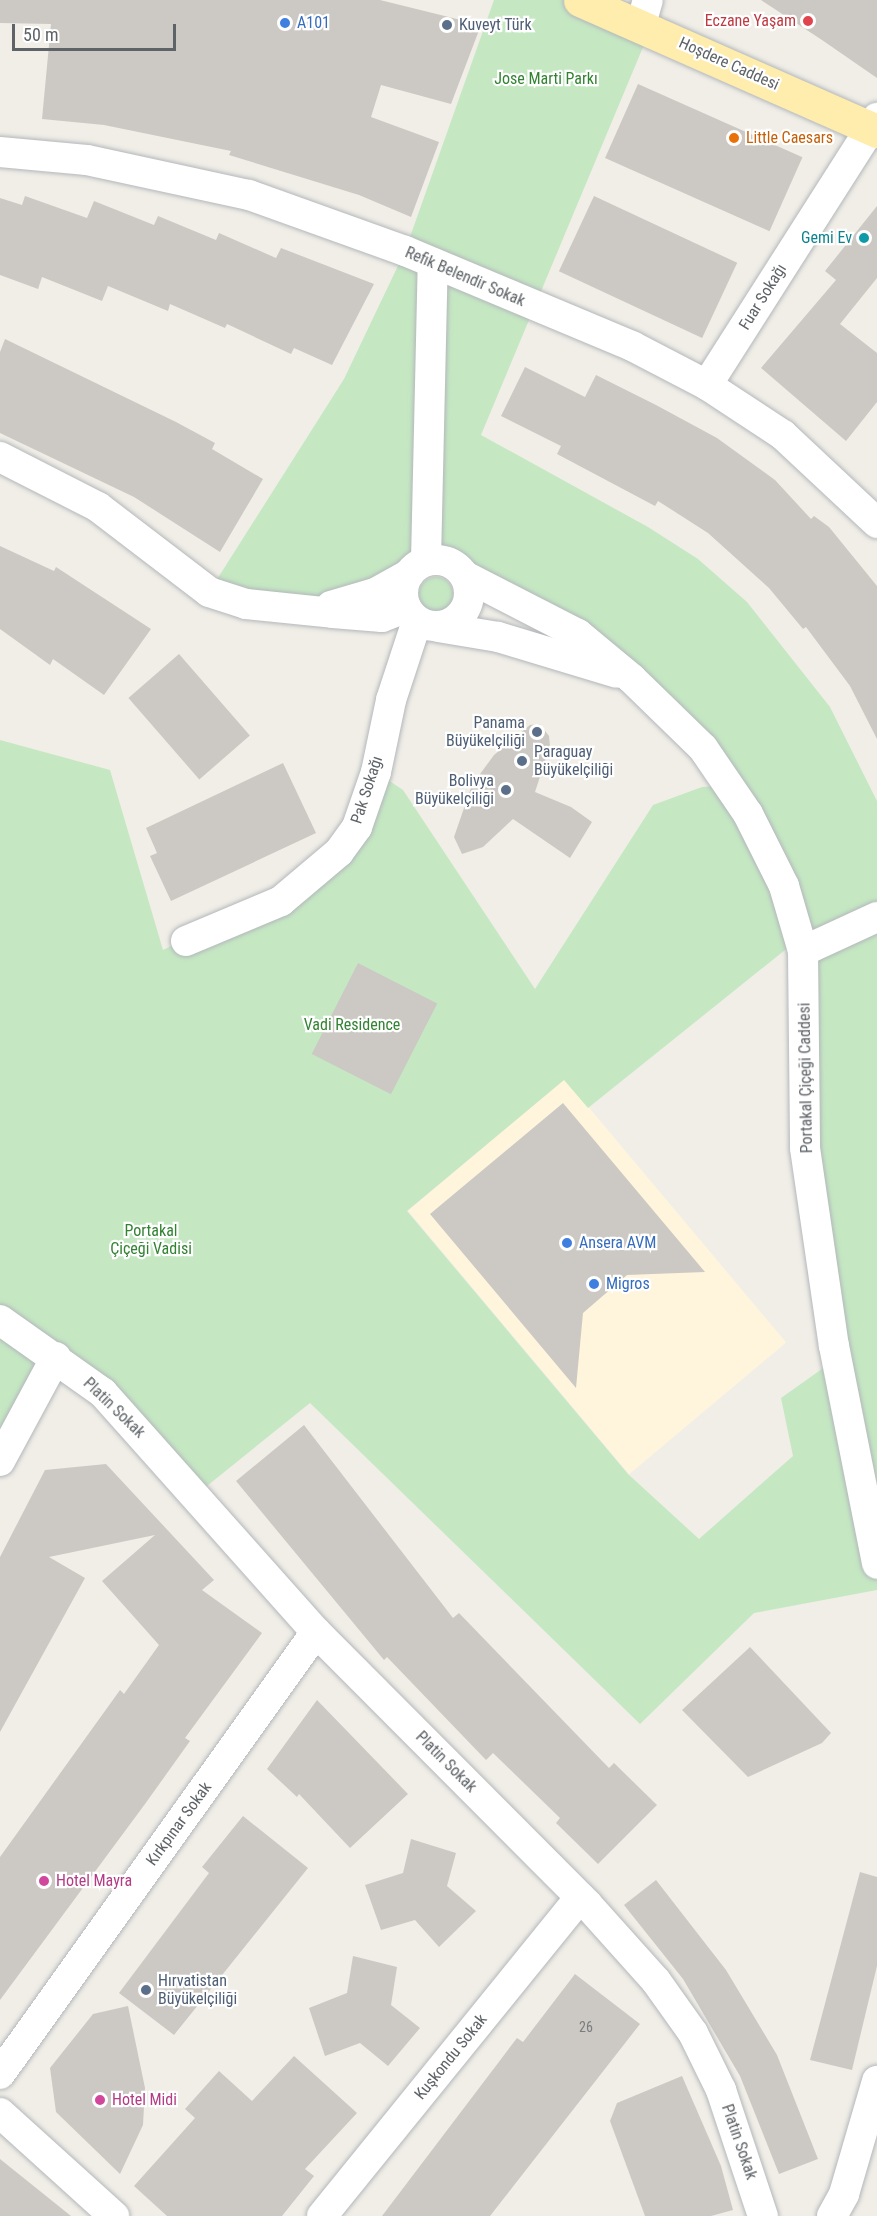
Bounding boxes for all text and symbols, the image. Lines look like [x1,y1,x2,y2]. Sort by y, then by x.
place label: Eczane Yaşam [705,11,796,31]
scale bar [15,12,178,50]
place label: A101 [297,13,330,33]
marker: Eczane Yaşam [801,14,815,28]
place label: Kuveyt Türk [459,15,532,35]
marker: A101 [278,16,292,30]
marker: Kuveyt Türk [440,18,454,32]
text: 50 m [23,24,58,45]
street label: Hoşdere Caddesi [676,33,782,95]
park label: Jose Marti Parkı [494,69,598,89]
place label: Little Caesars [746,128,833,148]
marker: Little Caesars [727,131,741,145]
place label: Gemi Ev [801,228,852,248]
marker: Gemi Ev [857,231,871,245]
street label: Refik Belendir Sokak [402,243,528,311]
street label: Fuar Sokağı [735,260,791,334]
place label: Panama Büyükelçiliği [446,713,525,751]
marker: Panama Büyükelçiliği [530,725,544,739]
place label: Paraguay Büyükelçiliği [534,742,613,780]
street label: Pak Sokağı [347,754,387,826]
marker: Paraguay Büyükelçiliği [515,754,529,768]
place label: Bolivya Büyükelçiliği [415,771,494,809]
marker: Bolivya Büyükelçiliği [499,783,513,797]
street label: Portakal Çiçeği Caddesi [795,1003,817,1153]
park label: Vadi Residence [304,1015,400,1035]
park label: Portakal Çiçeği Vadisi [110,1221,192,1259]
place label: Ansera AVM [579,1233,656,1253]
marker: Ansera AVM [560,1236,574,1250]
place label: Migros [606,1274,650,1294]
marker: Migros [587,1277,601,1291]
street label: Platin Sokak [79,1374,149,1442]
street label: Platin Sokak [411,1727,481,1797]
street label: Kırkpınar Sokak [142,1778,216,1870]
place label: Hotel Mayra [56,1871,132,1891]
marker: Hotel Mayra [37,1874,51,1888]
place label: Hırvatistan Büyükelçiliği [158,1971,237,2009]
marker: Hırvatistan Büyükelçiliği [139,1983,153,1997]
street label: Kuşkondu Sokak [411,2010,491,2104]
house number: 26 [579,2019,593,2035]
place label: Hotel Midi [112,2090,177,2110]
marker: Hotel Midi [93,2093,107,2107]
street label: Platin Sokak [717,2102,761,2182]

